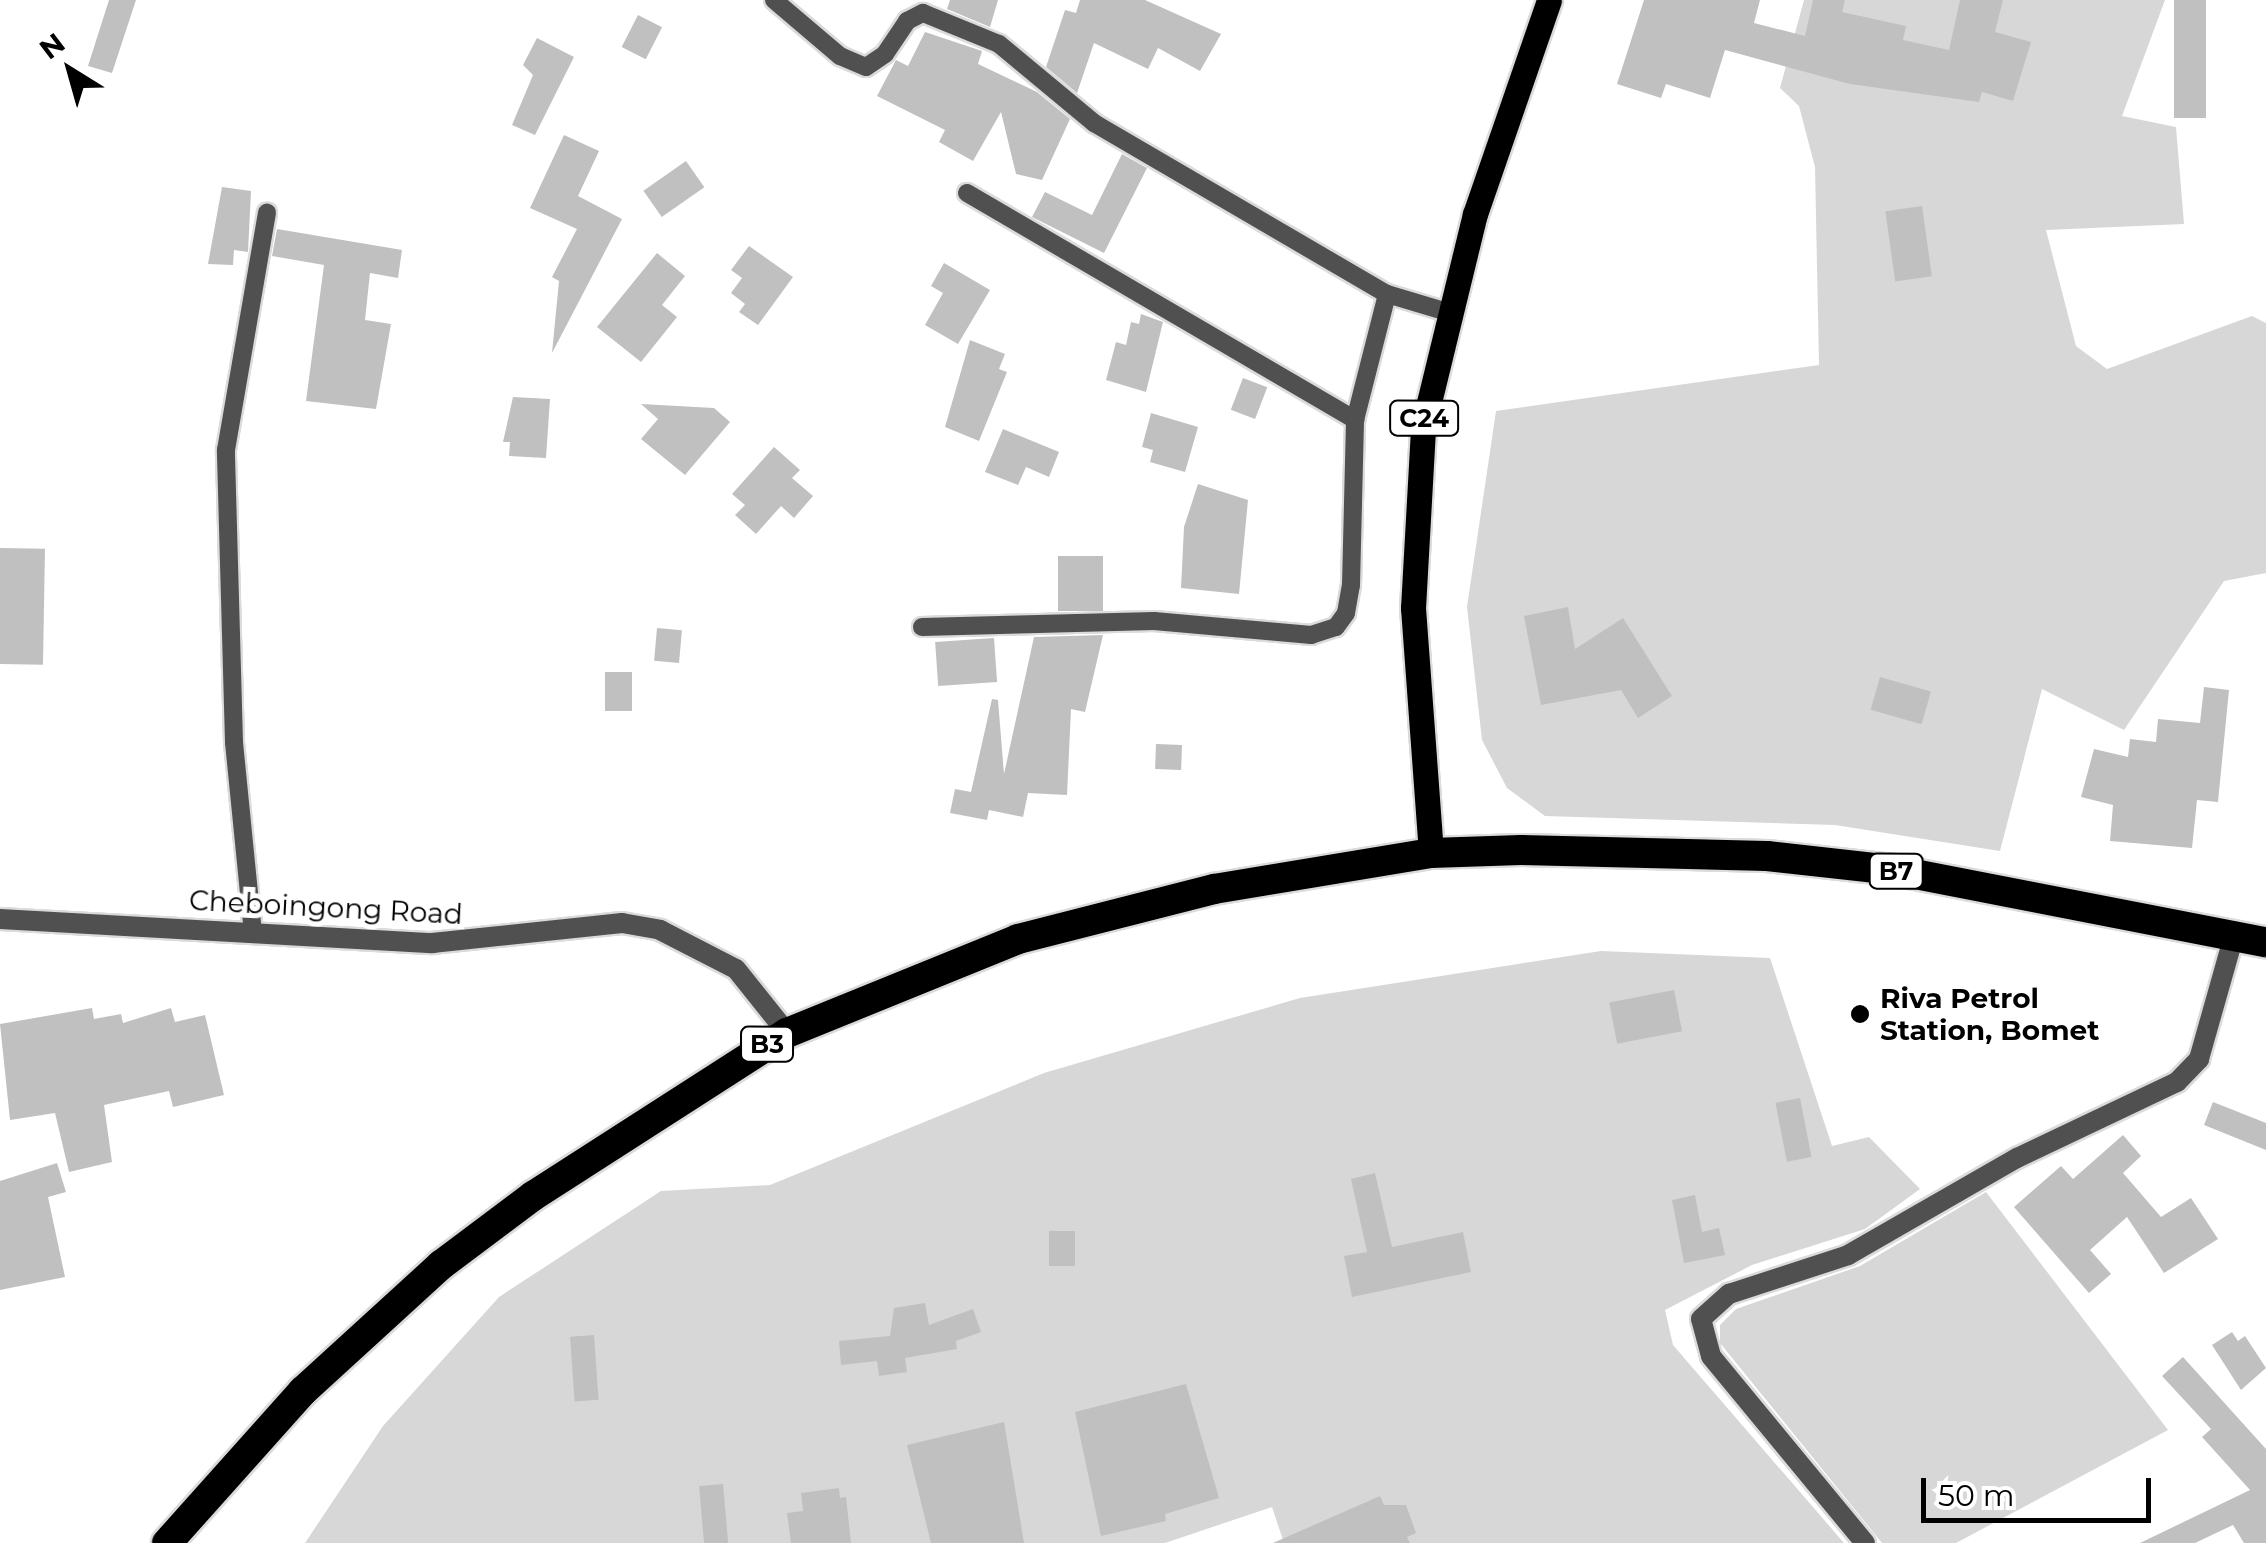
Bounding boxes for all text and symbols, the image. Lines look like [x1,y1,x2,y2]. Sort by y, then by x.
north arrow [20,20,120,120]
text: N [33,26,71,66]
road number: C24 [1389,398,1459,438]
road number: B7 [1868,851,1924,891]
street label: Cheboingong Road [188,883,464,931]
place label: Riva Petrol Station, Bomet [1880,981,2099,1047]
marker: Riva Petrol Station, Bomet [1849,1003,1871,1025]
road number: B3 [740,1024,794,1064]
scale bar [1926,1458,2156,1520]
text: 50 m [1938,1477,2015,1514]

